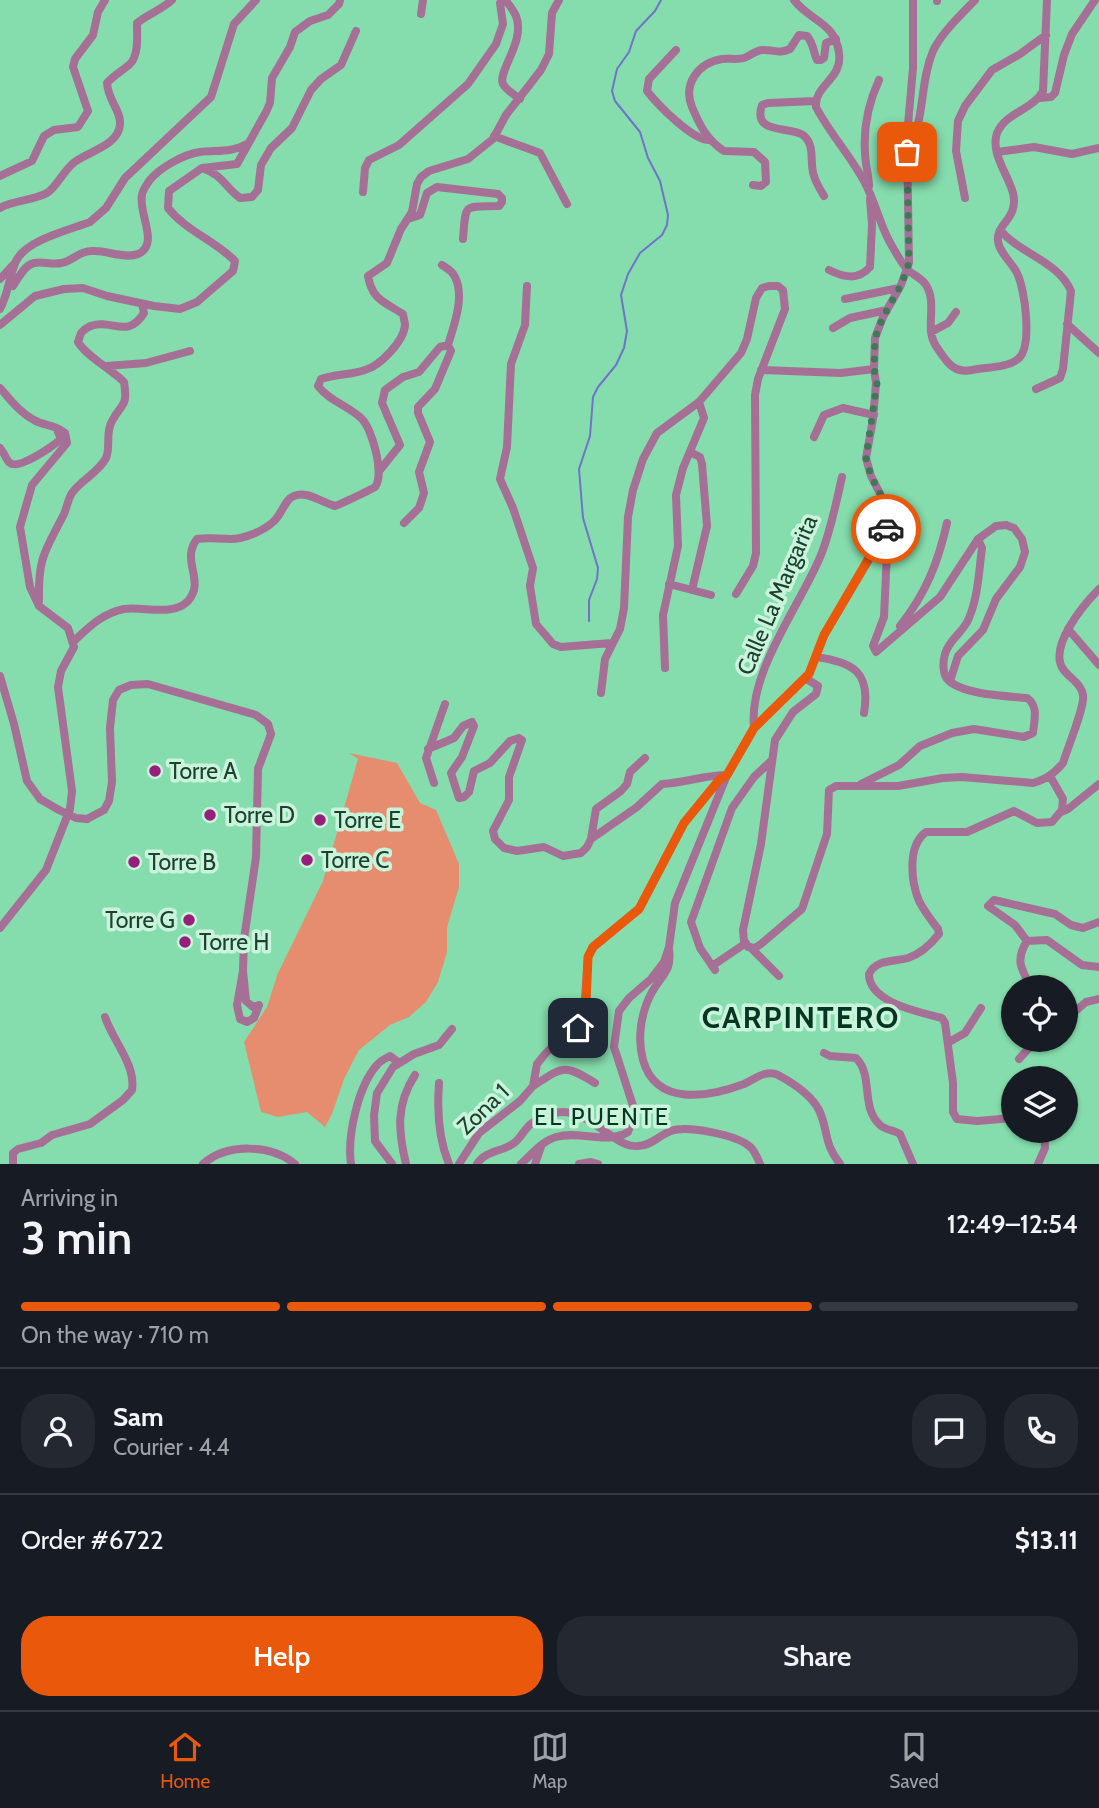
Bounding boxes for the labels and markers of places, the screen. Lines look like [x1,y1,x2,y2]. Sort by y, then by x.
pin [877,122,937,182]
place label: Torre A [169,757,237,785]
marker: Torre A [147,763,163,779]
place label: Torre D [224,801,295,829]
place label: Torre E [334,806,401,834]
marker: Torre D [202,807,218,823]
marker: Torre E [312,812,328,828]
place label: Torre C [321,846,389,874]
place label: Torre B [148,848,216,876]
marker: Torre C [299,852,315,868]
marker: Torre B [126,854,142,870]
place label: Torre G [105,906,175,934]
marker: Torre G [181,912,197,928]
place label: Torre H [199,928,270,956]
marker: Torre H [177,934,193,950]
pin [548,998,608,1058]

